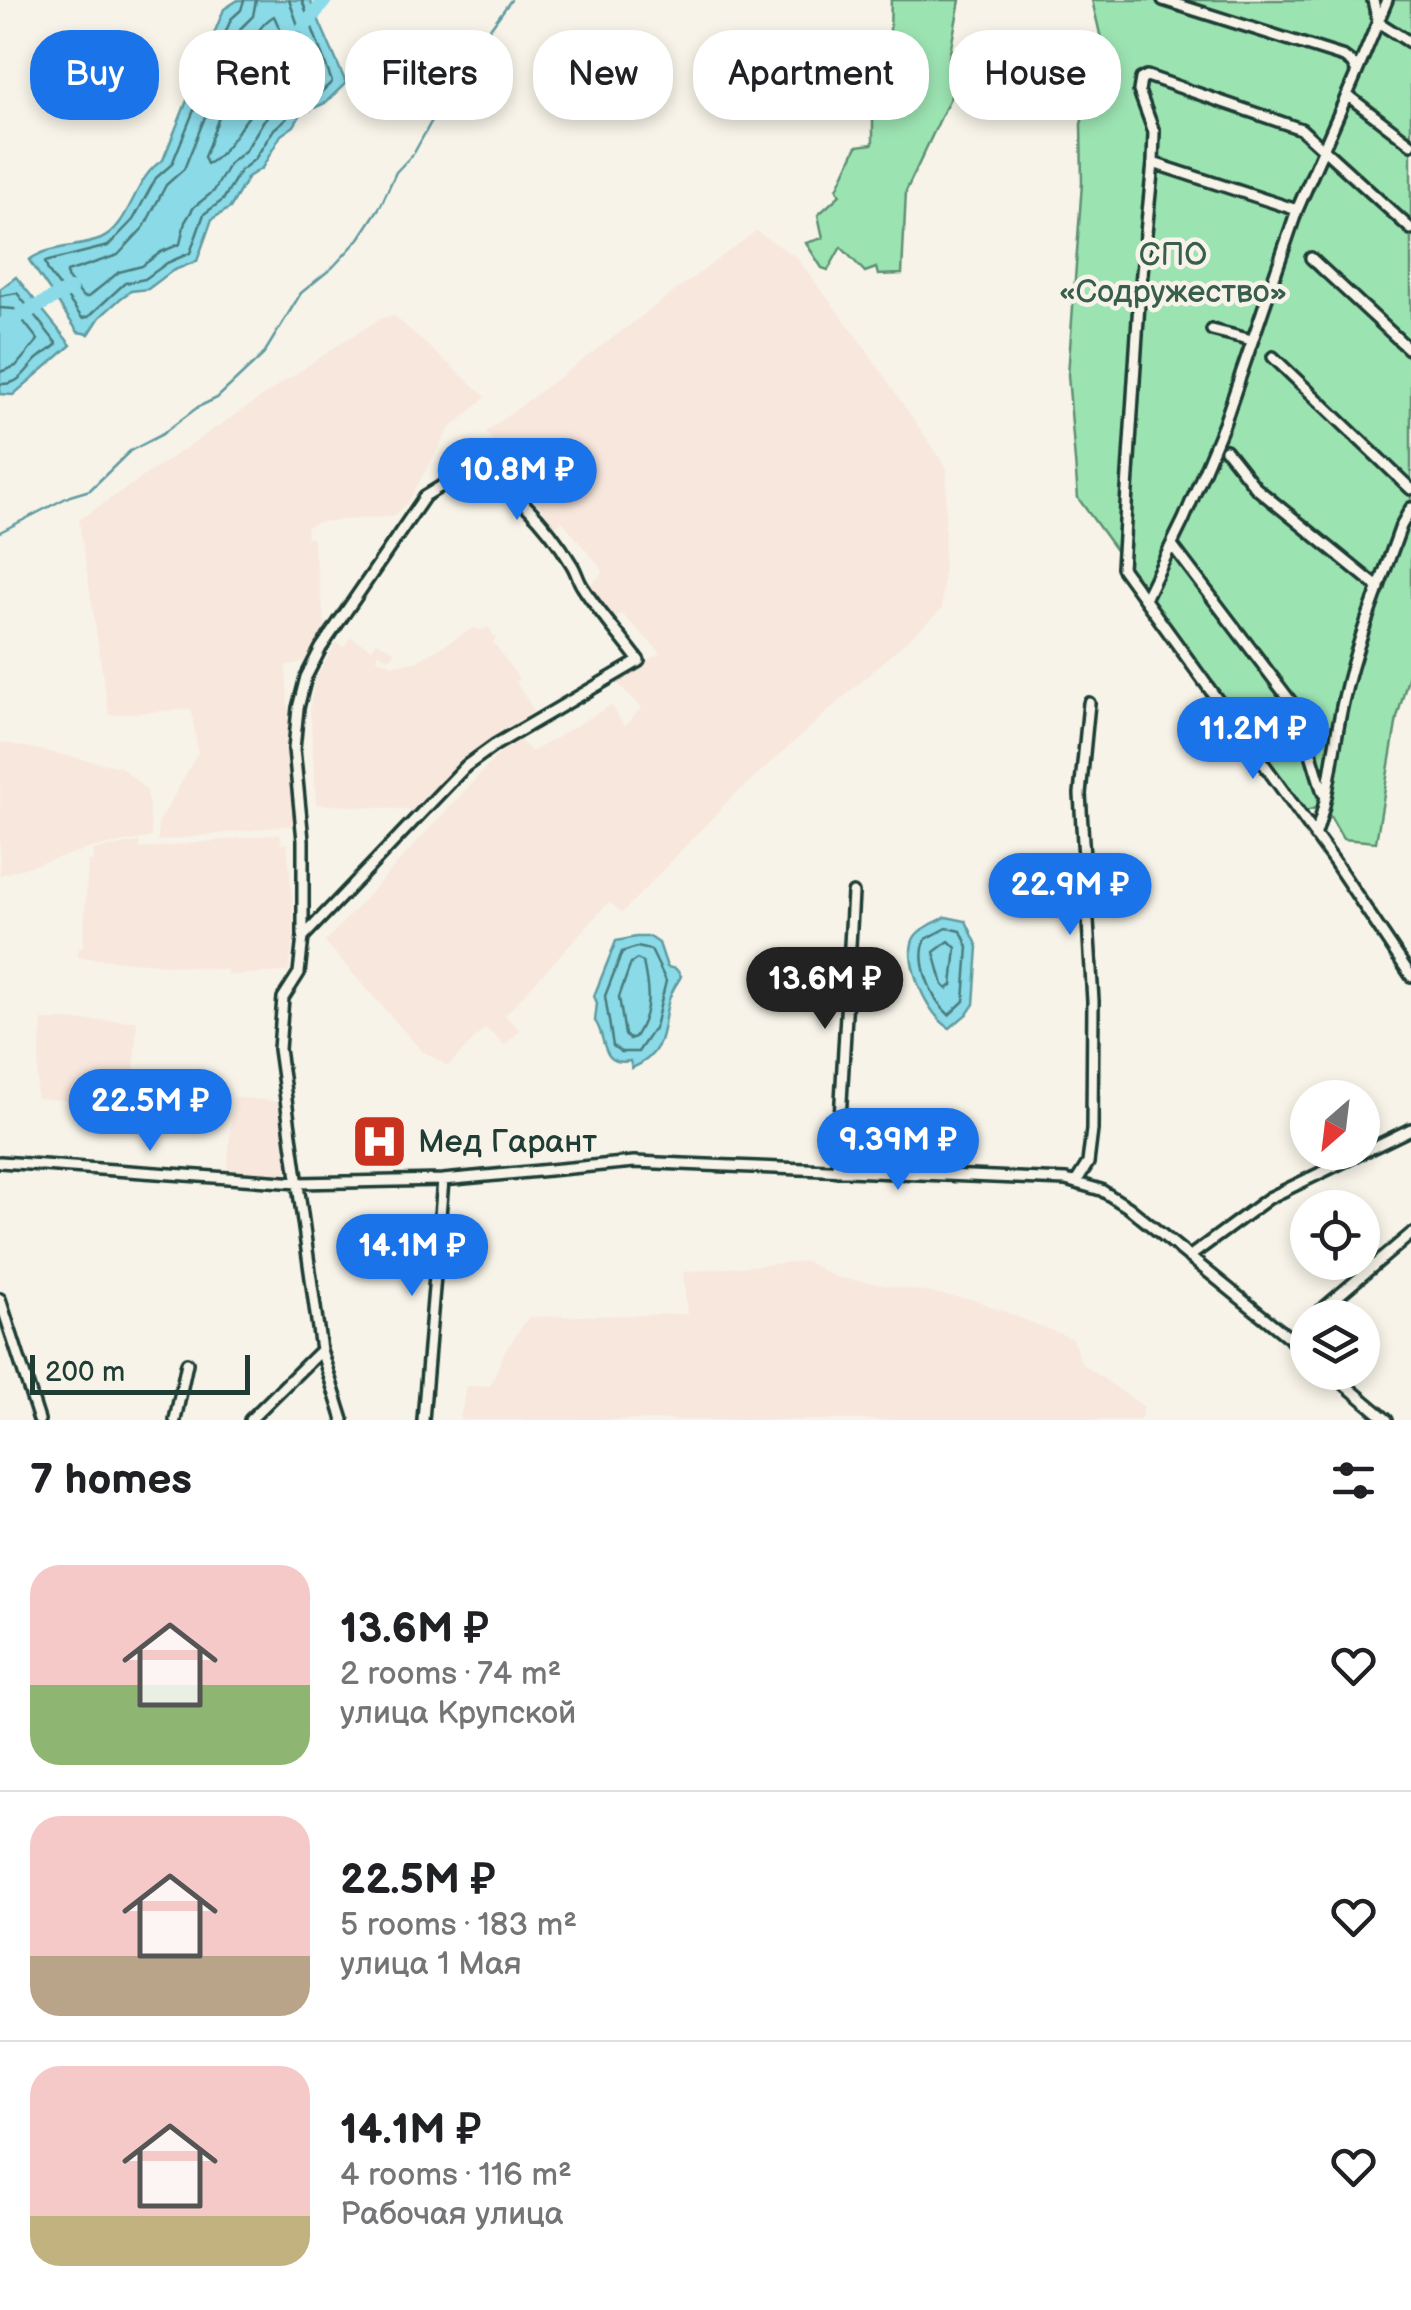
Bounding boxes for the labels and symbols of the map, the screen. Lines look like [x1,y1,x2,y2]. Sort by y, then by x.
park label: СПО «Содружество» [1059,236,1287,312]
pin: 10.8M ₽ [425,438,609,523]
pin: 11.2M ₽ [1161,697,1345,782]
pin: 22.9M ₽ [978,853,1162,938]
pin: 13.6M ₽ [733,947,917,1032]
pin: 22.5M ₽ [58,1069,242,1154]
north arrow [1290,1080,1380,1170]
pin: 9.39M ₽ [806,1108,990,1193]
hospital icon: Мед Гарант [349,1111,409,1171]
place label: Мед Гарант [418,1123,597,1162]
pin: 14.1M ₽ [320,1214,504,1299]
scale bar [30,1350,250,1394]

